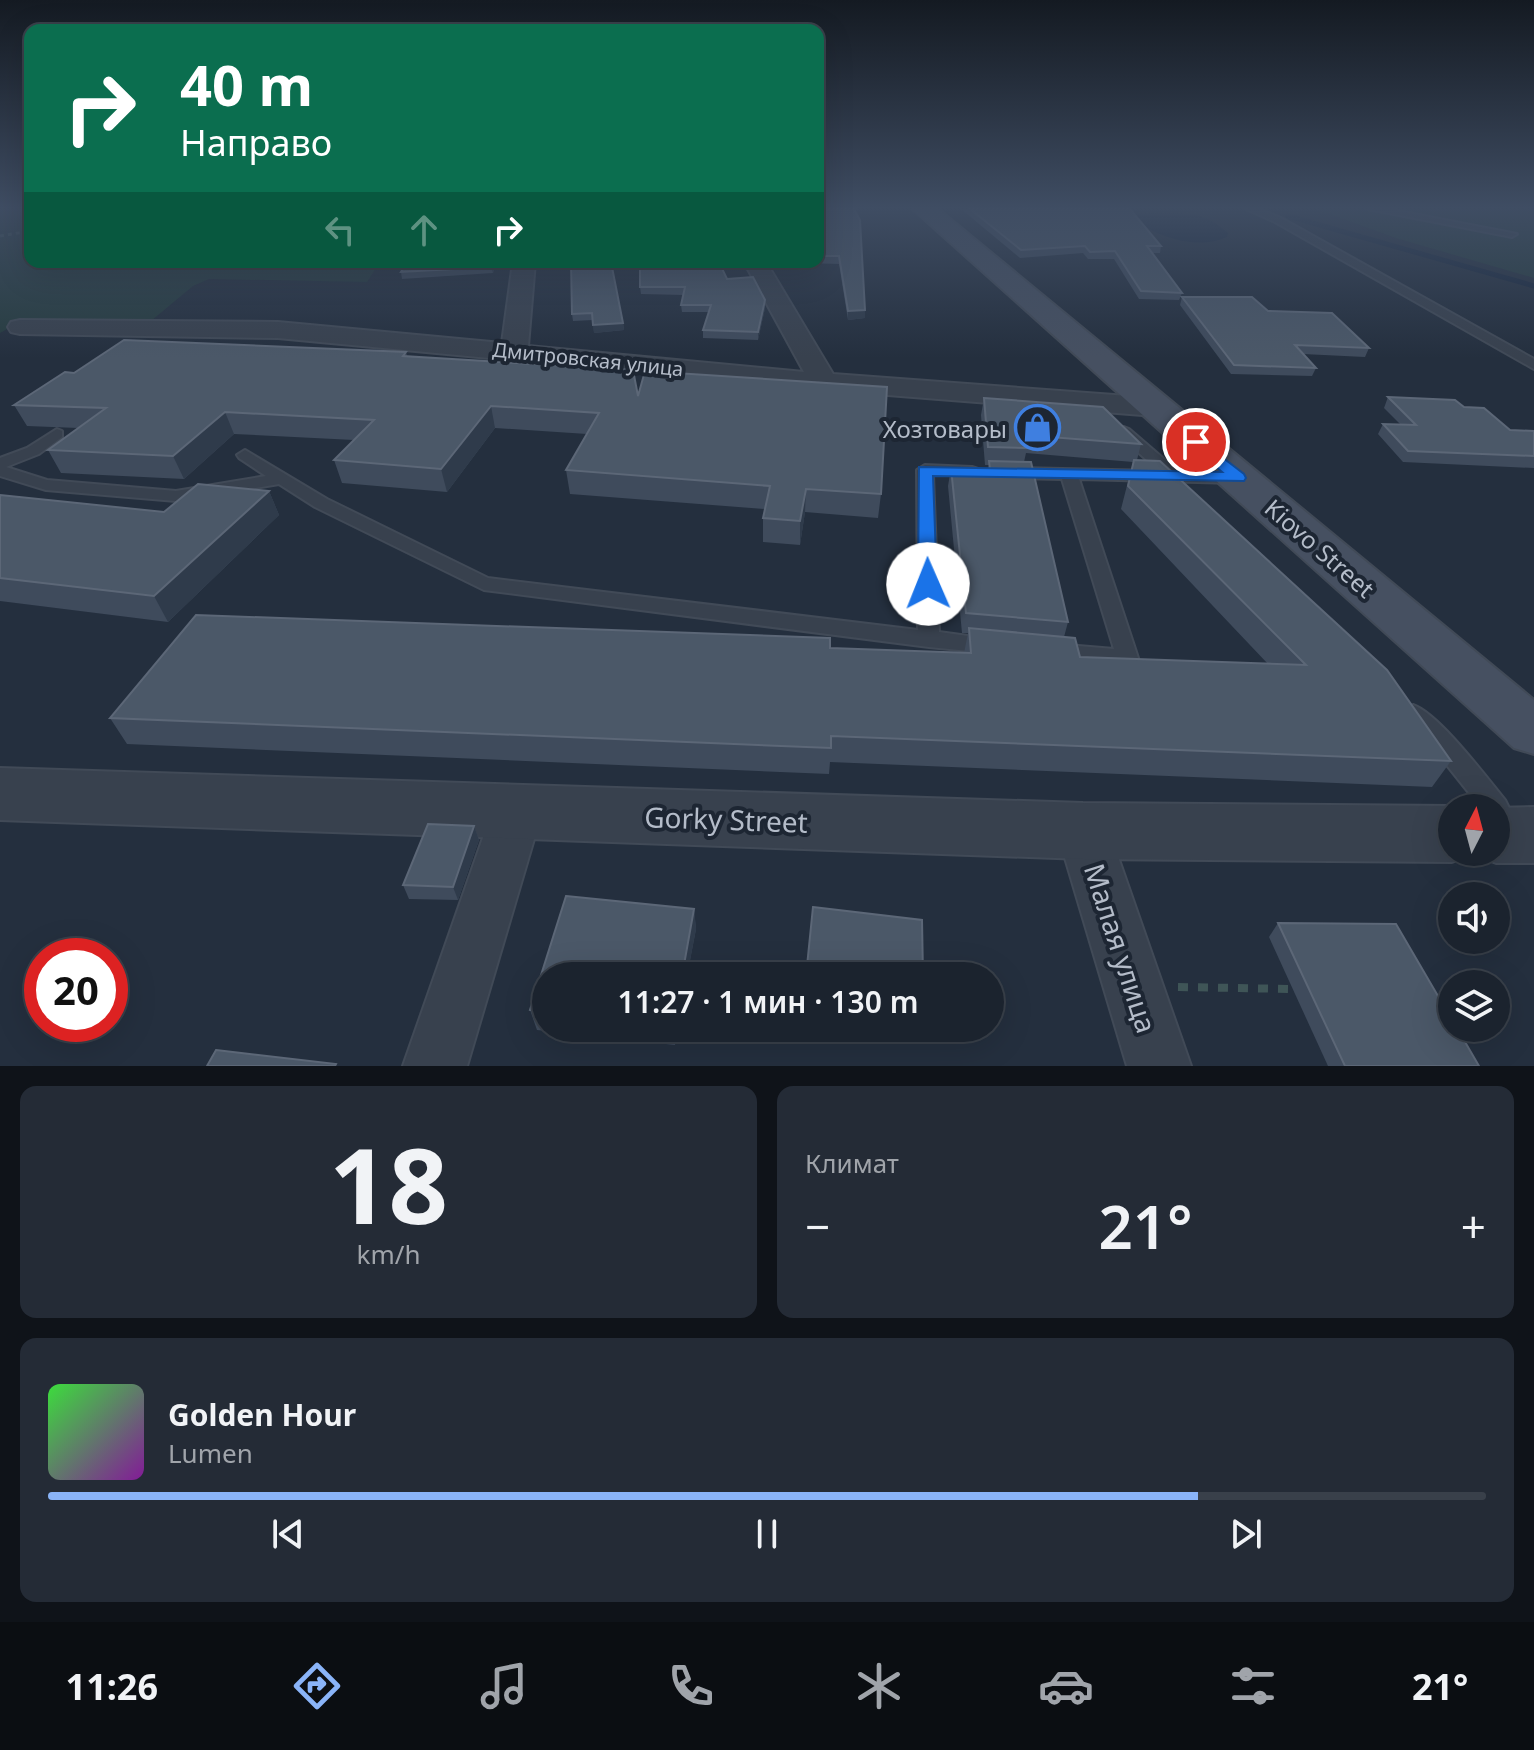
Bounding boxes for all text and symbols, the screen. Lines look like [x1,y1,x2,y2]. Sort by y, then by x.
text: 40 m [180,46,313,122]
icon: right [48,56,152,160]
text: Направо [180,118,332,167]
icon: left [318,208,362,252]
icon: ahead [402,208,446,252]
icon: right [486,208,530,252]
street label: Дмитровская улица [491,336,685,382]
shop icon: Хозтовары [1014,404,1062,452]
pin [1162,408,1230,476]
place label: Хозтовары [883,412,1007,445]
icon: arrive [1174,420,1218,464]
street label: Kiovo Street [1258,491,1382,605]
position arrow [886,542,970,626]
north arrow [1438,794,1510,866]
map controls [1438,794,1510,1042]
street label: Gorky Street [644,797,808,841]
street label: Малая улица [1076,859,1166,1037]
button: sound [1438,882,1510,954]
speed limit sign: 20 [24,938,128,1042]
button: layers [1438,970,1510,1042]
text: 11:27 · 1 мин · 130 m [618,981,918,1022]
text: 18 [329,1113,448,1254]
text: Климат [805,1145,899,1181]
text: 21° [1098,1185,1193,1267]
text: − [805,1196,830,1256]
text: + [1461,1196,1486,1256]
text: km/h [357,1236,420,1272]
text: Golden Hour [168,1394,356,1435]
text: Lumen [168,1435,253,1471]
icon: previous [266,1512,310,1556]
icon: pause [745,1512,789,1556]
icon: next [1224,1512,1268,1556]
icon: directions [289,1658,345,1714]
icon: music [476,1658,532,1714]
icon: phone [663,1658,719,1714]
icon: climate [851,1658,907,1714]
icon: car [1038,1658,1094,1714]
icon: filters [1225,1658,1281,1714]
text: 11:26 [66,1662,158,1711]
text: 21° [1412,1662,1468,1711]

